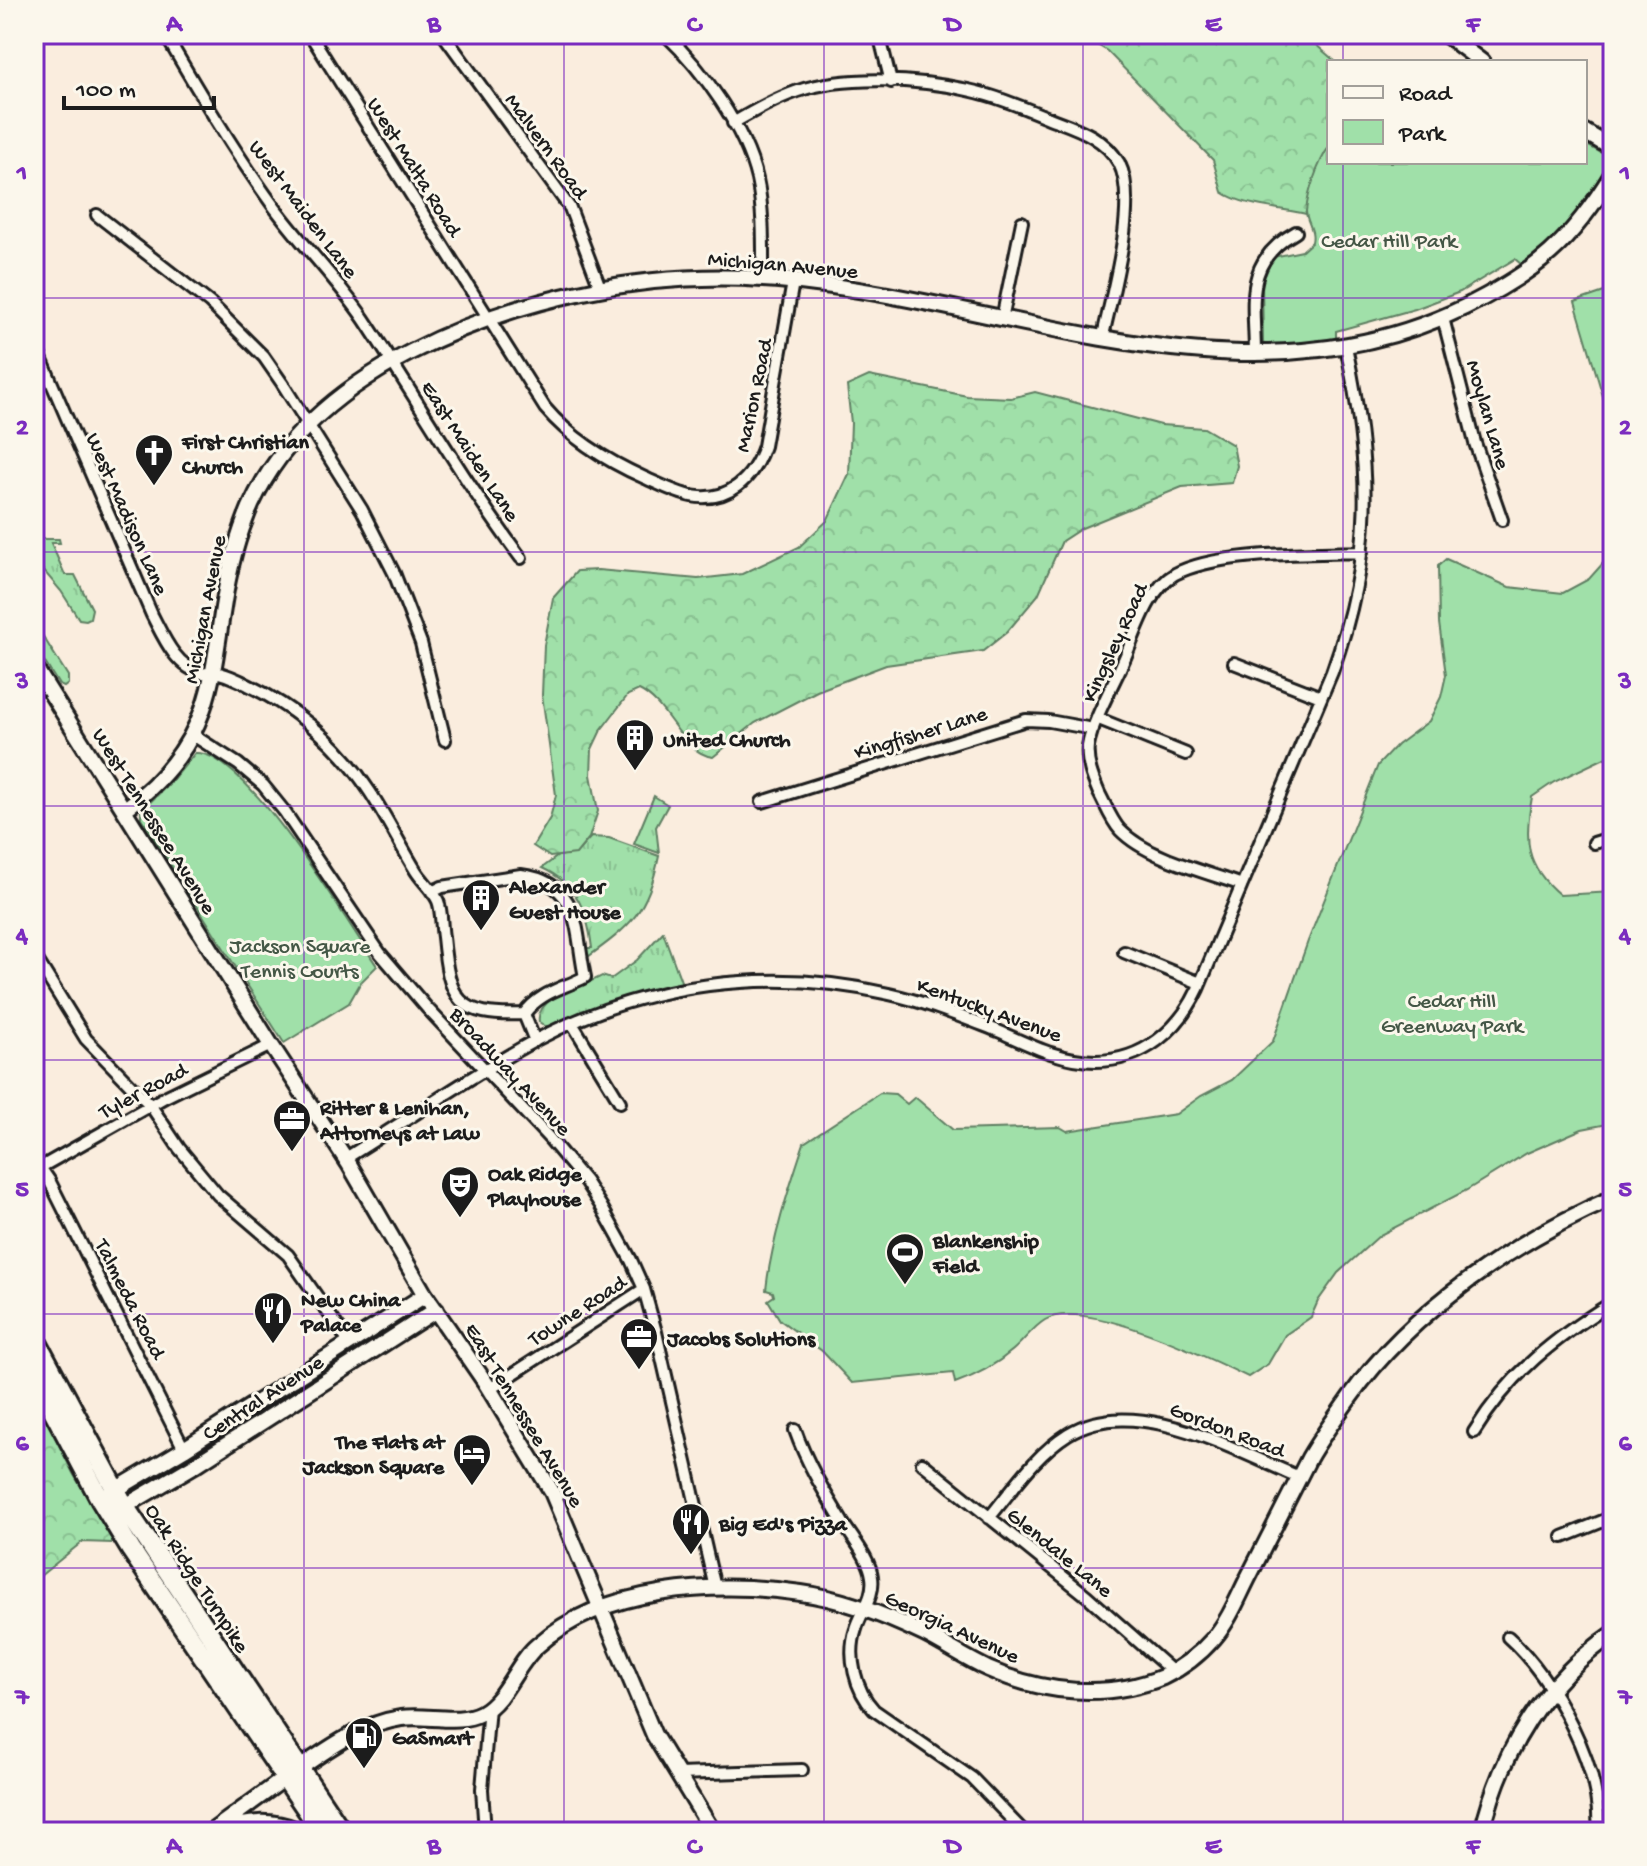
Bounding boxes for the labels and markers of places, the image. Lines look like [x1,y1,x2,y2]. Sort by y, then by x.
place label: First Christian Church [181,431,309,482]
church icon: First Christian Church [133,432,175,487]
building icon: United Church [614,717,656,772]
place label: United Church [663,729,791,755]
place label: Alexander Guest House [508,876,621,927]
building icon: Alexander Guest House [460,877,502,932]
place label: Ritter & Lenihan, Attorneys at Law [319,1097,481,1148]
office icon: Ritter & Lenihan, Attorneys at Law [271,1098,313,1153]
place label: Oak Ridge Playhouse [487,1163,582,1214]
theatre icon: Oak Ridge Playhouse [439,1164,481,1219]
place label: Blankenship Field [932,1230,1039,1281]
sports icon: Blankenship Field [884,1231,926,1286]
place label: New China Palace [300,1289,402,1340]
restaurant icon: New China Palace [252,1290,294,1345]
office icon: Jacobs Solutions [618,1316,660,1371]
place label: Jacobs Solutions [666,1328,817,1354]
place label: The Flats at Jackson Square [302,1431,446,1482]
hotel icon: The Flats at Jackson Square [451,1432,493,1487]
restaurant icon: Big Ed's Pizza [670,1501,712,1556]
place label: Big Ed's Pizza [718,1513,849,1539]
fuel station icon: GaSmart [343,1715,385,1770]
place label: GaSmart [392,1727,475,1753]

